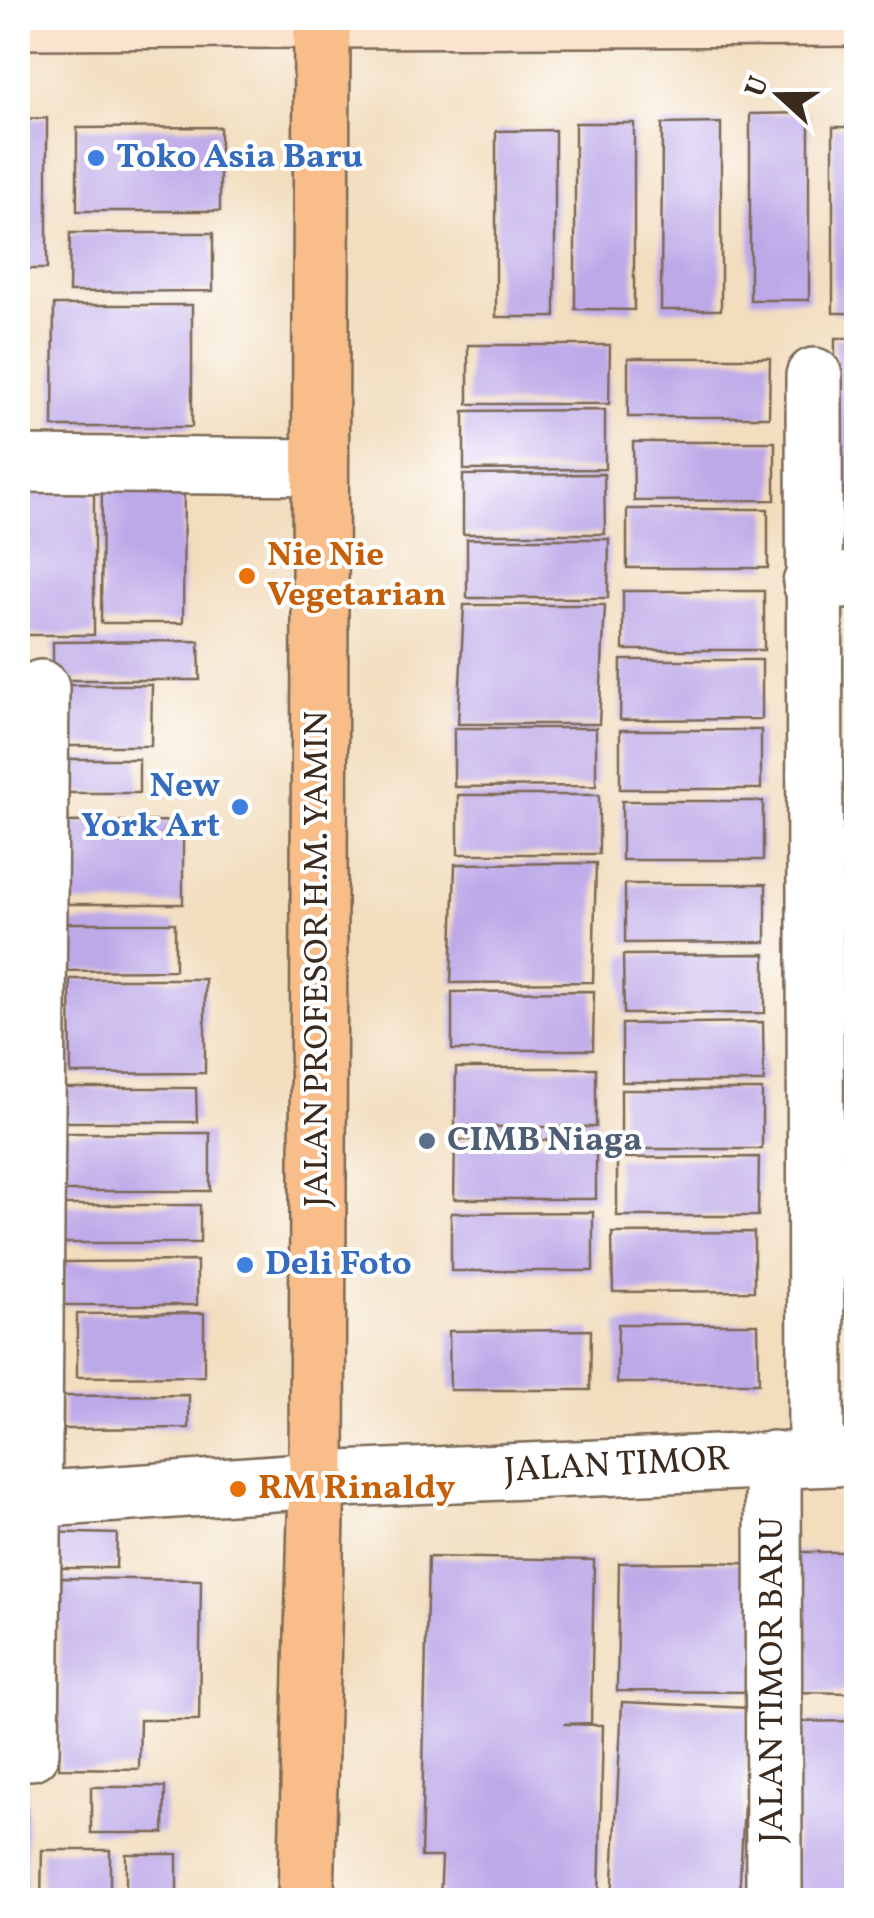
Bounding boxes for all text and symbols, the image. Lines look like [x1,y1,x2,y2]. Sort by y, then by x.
north arrow [729,45,829,145]
text: U [736,71,780,103]
place label: Toko Asia Baru [116,134,363,182]
marker: Toko Asia Baru [85,147,107,169]
place label: Nie Nie Vegetarian [267,532,446,620]
marker: Nie Nie Vegetarian [236,565,258,587]
street label: JALAN PROFESOR H.M. YAMIN [294,711,342,1207]
place label: New York Art [81,763,220,851]
marker: New York Art [229,796,251,818]
place label: CIMB Niaga [447,1117,642,1165]
marker: CIMB Niaga [416,1130,438,1152]
place label: Deli Foto [265,1241,412,1289]
marker: Deli Foto [234,1254,256,1276]
street label: JALAN TIMOR [503,1436,731,1496]
place label: RM Rinaldy [258,1465,456,1513]
marker: RM Rinaldy [227,1478,249,1500]
street label: JALAN TIMOR BARU [749,1517,797,1843]

